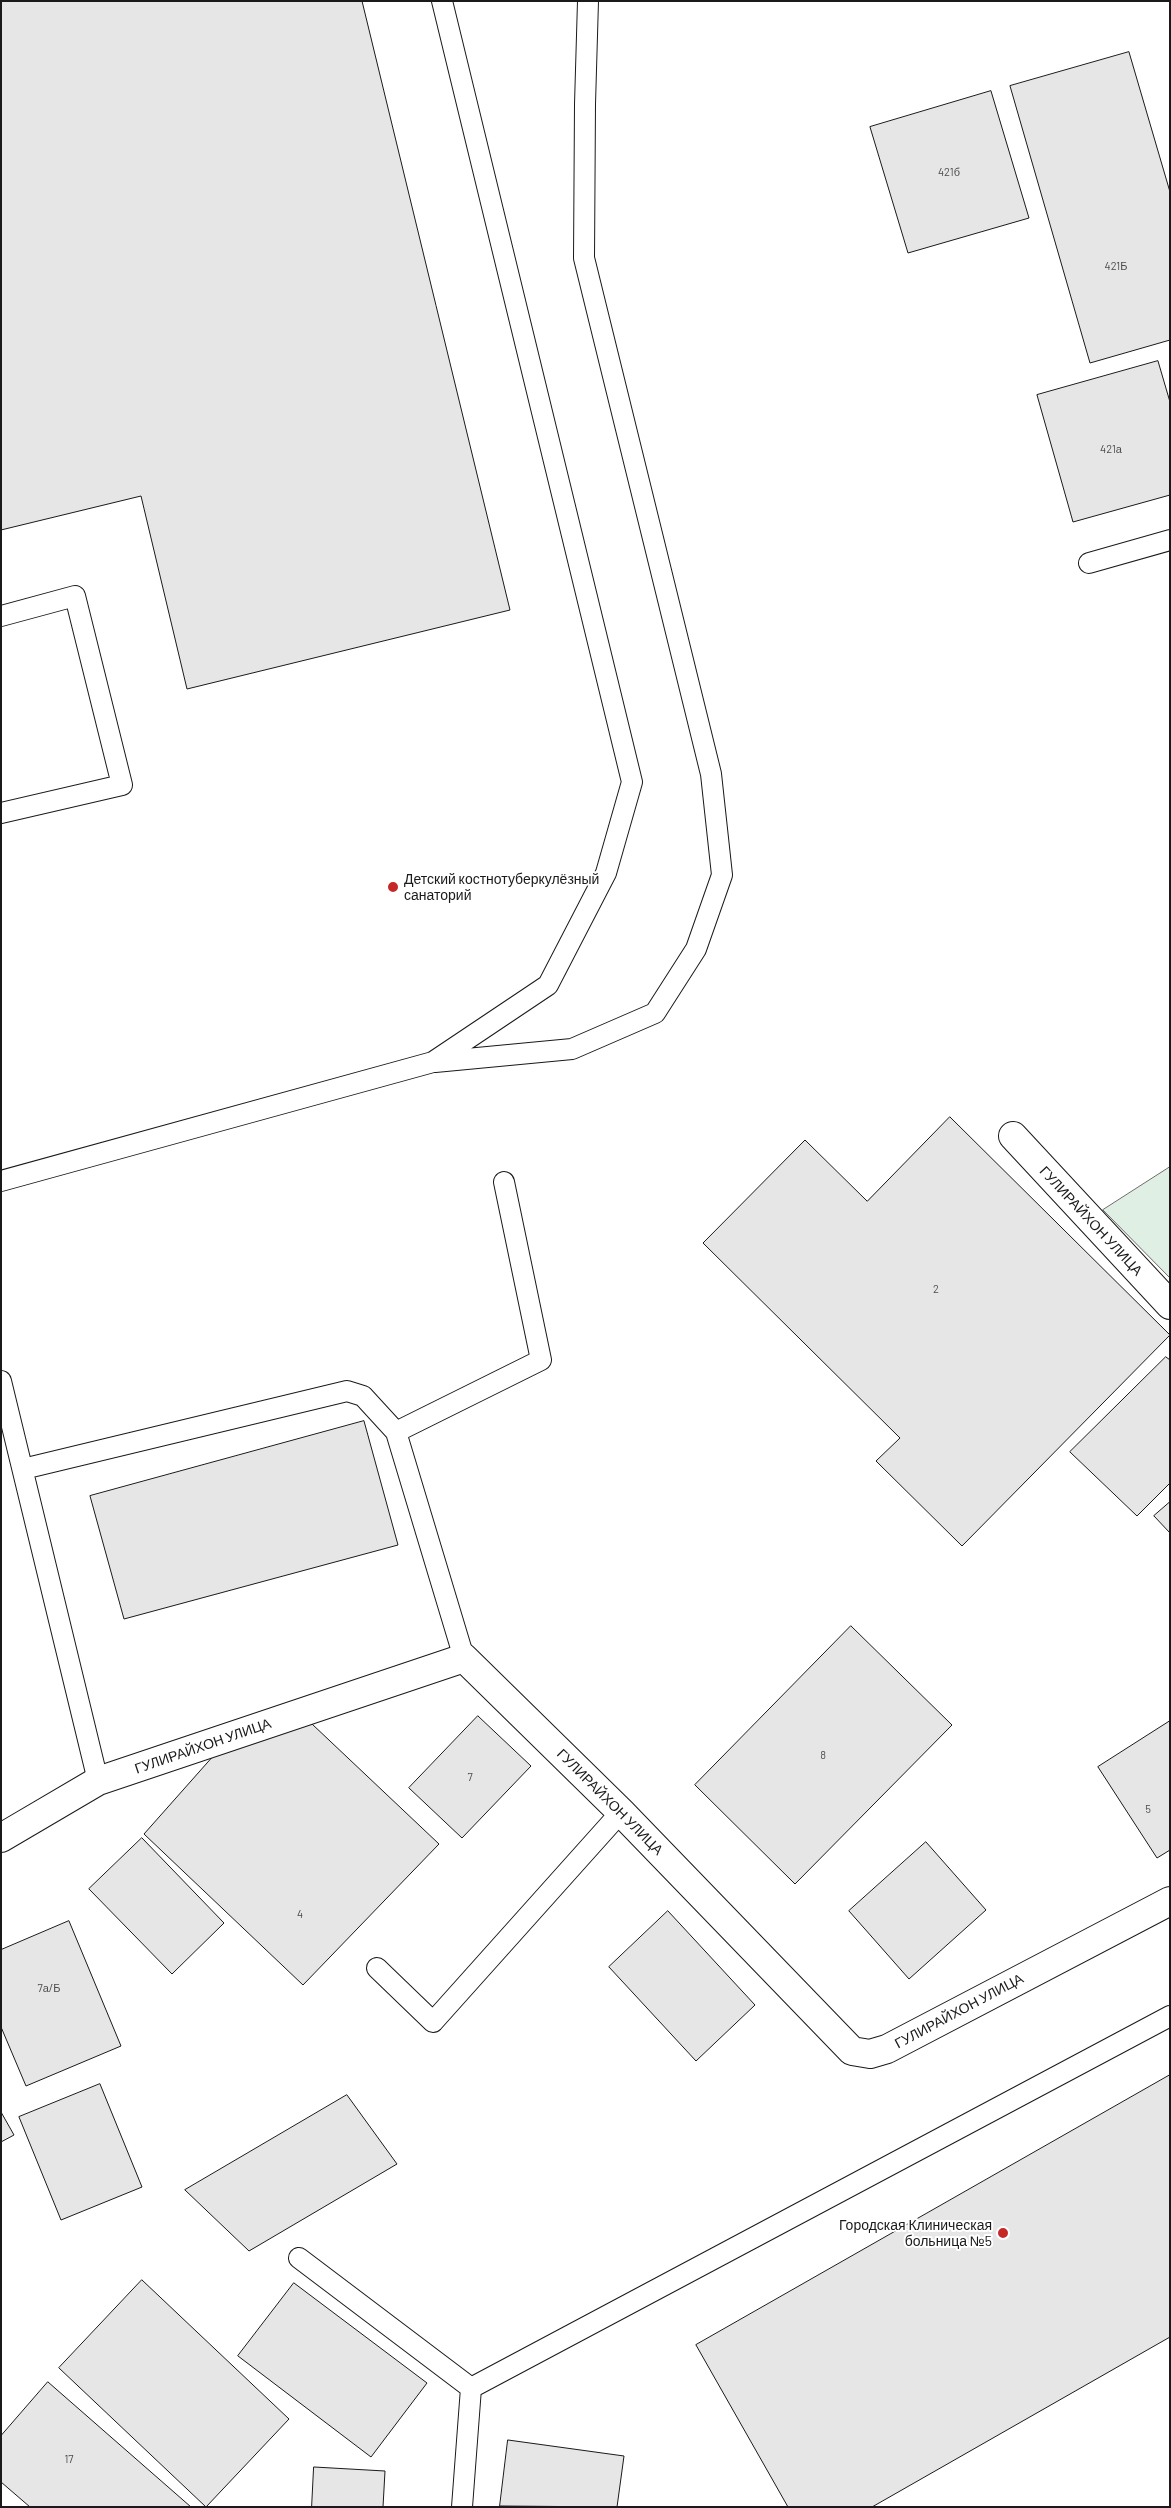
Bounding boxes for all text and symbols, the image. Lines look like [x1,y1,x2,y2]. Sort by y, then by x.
house number: 421б [938,165,960,179]
house number: 421Б [1105,259,1127,273]
house number: 421а [1100,442,1122,456]
place label: Детский костнотуберкулёзный санаторий [404,871,599,904]
marker: Детский костнотуберкулёзный санаторий [386,880,400,894]
street label: ГУЛИРАЙХОН УЛИЦА [1036,1163,1146,1279]
house number: 2 [933,1282,939,1296]
street label: ГУЛИРАЙХОН УЛИЦА [133,1715,273,1777]
street label: ГУЛИРАЙХОН УЛИЦА [553,1745,667,1859]
house number: 8 [820,1748,826,1762]
house number: 7 [467,1770,473,1784]
house number: 5 [1145,1802,1151,1816]
house number: 4 [297,1907,303,1921]
street label: ГУЛИРАЙХОН УЛИЦА [892,1970,1026,2052]
house number: 7а/Б [38,1981,60,1995]
place label: Городская Клиническая больница №5 [839,2217,992,2250]
marker: Городская Клиническая больница №5 [996,2226,1010,2240]
house number: 17 [64,2452,74,2466]

